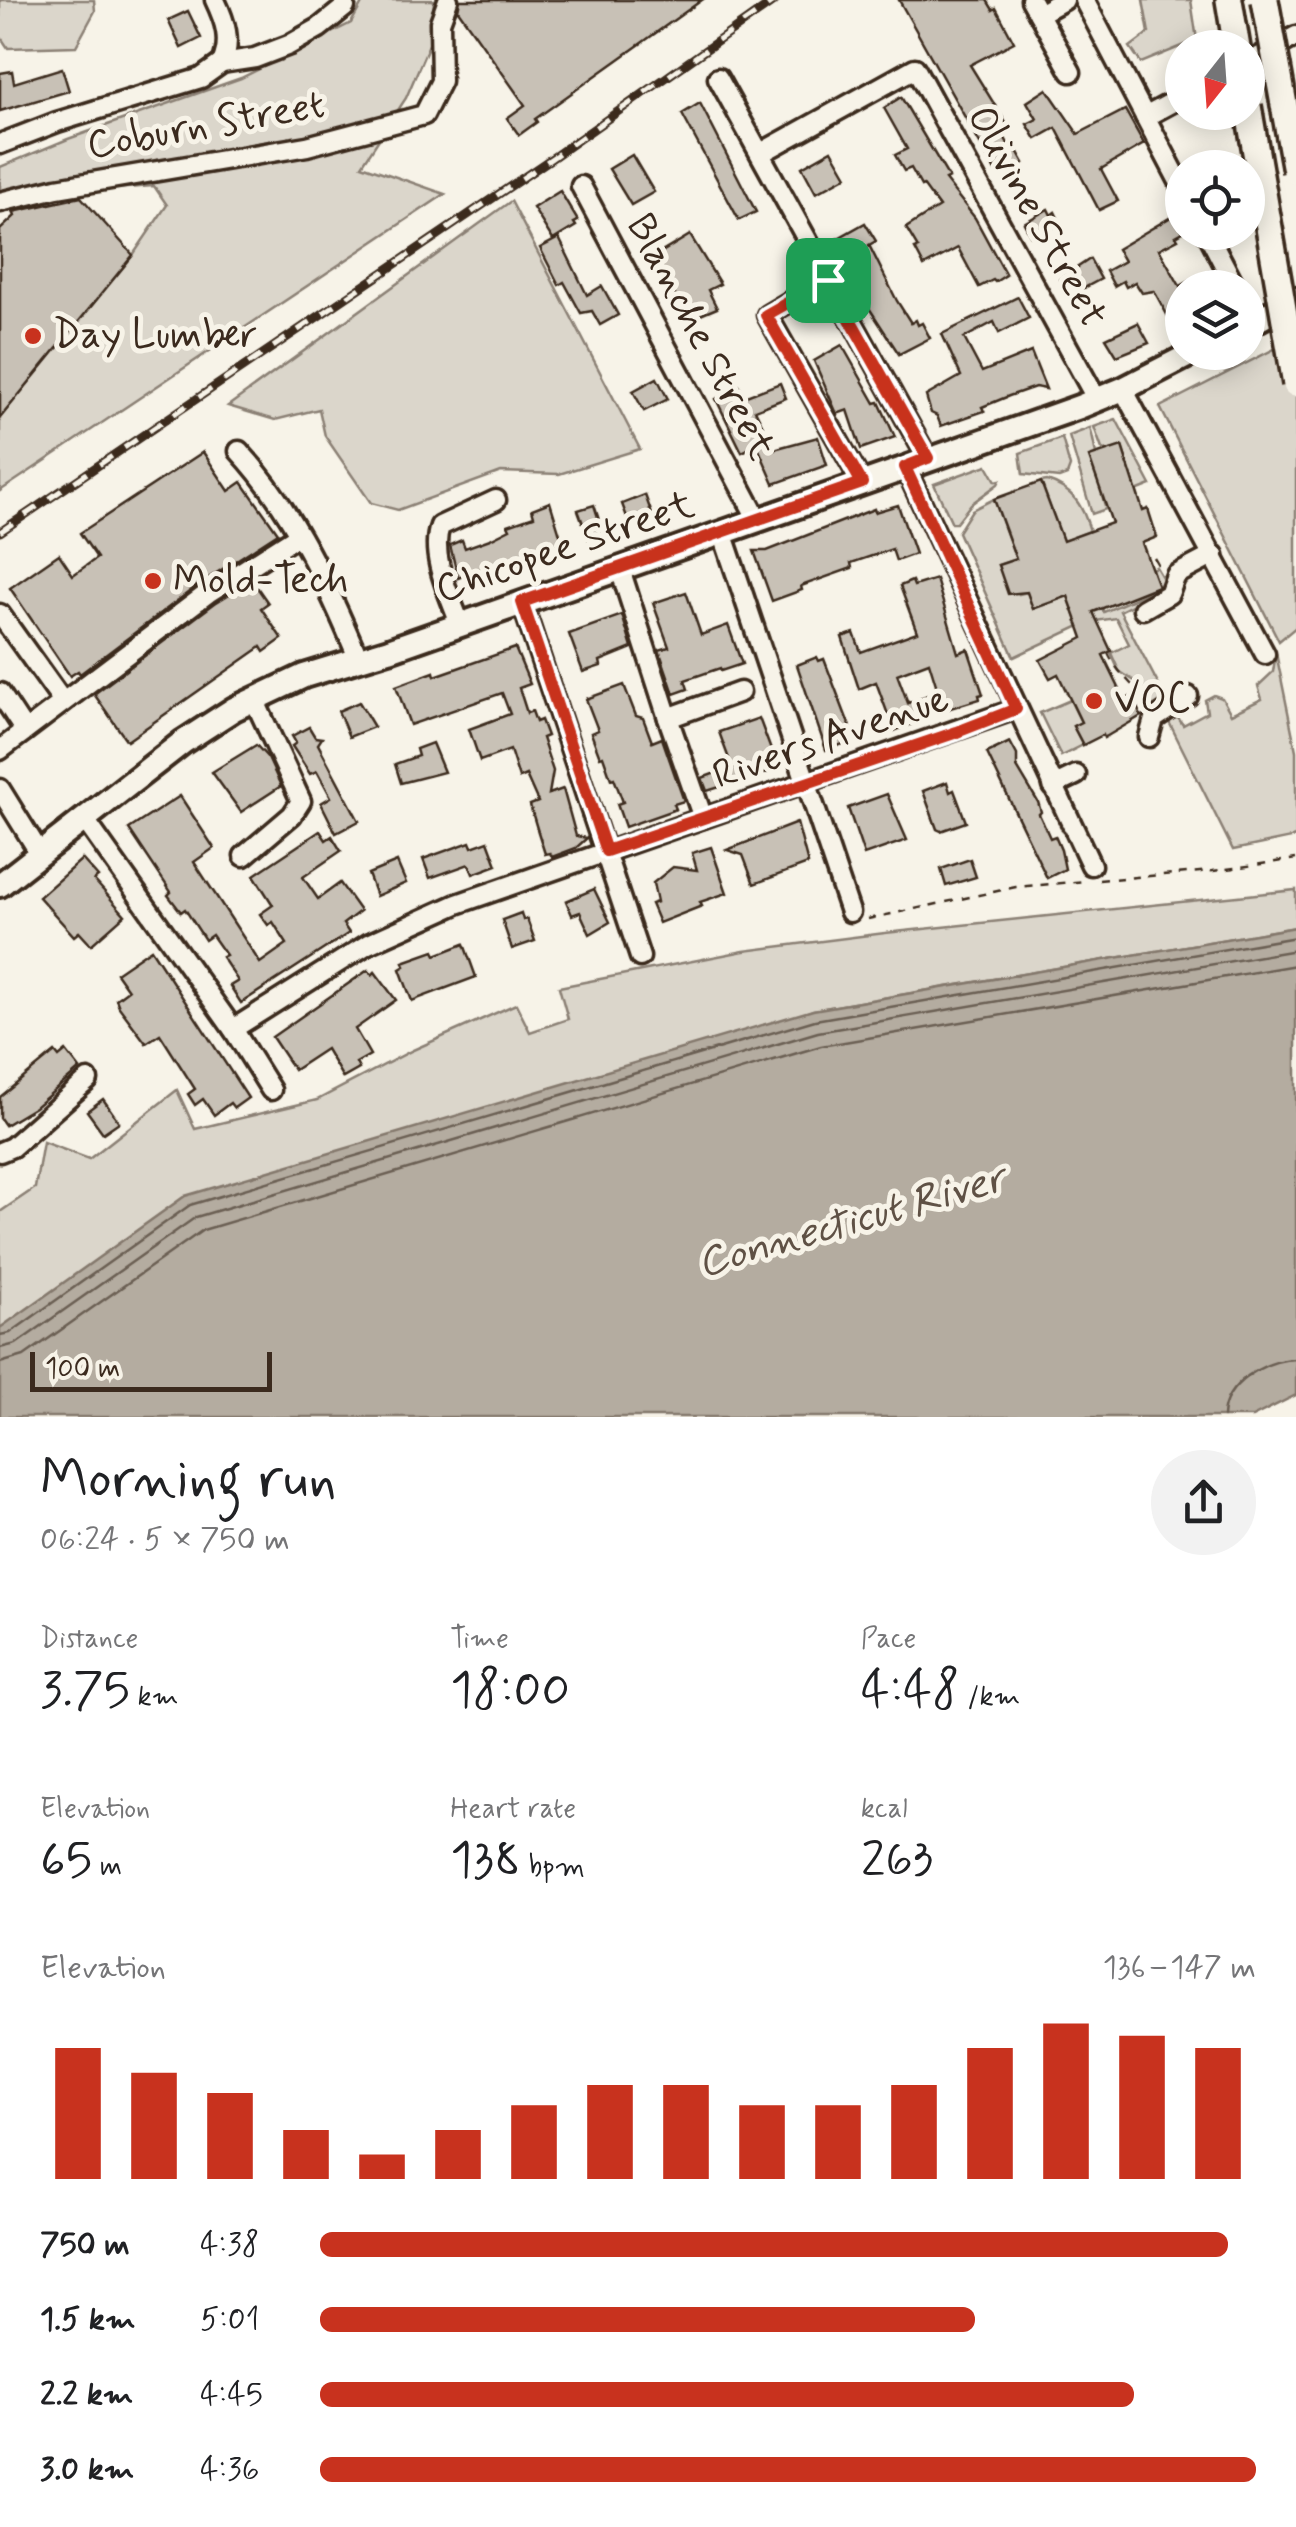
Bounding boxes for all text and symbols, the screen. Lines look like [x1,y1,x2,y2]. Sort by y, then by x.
north arrow [1165,30,1265,130]
map controls [1165,30,1265,370]
street label: Coburn Street [83,80,329,172]
street label: Olivine Street [954,97,1118,337]
button: locate [1165,150,1265,250]
street label: Blanche Street [613,205,787,469]
pin [786,238,871,323]
icon: arrive [801,253,856,308]
button: layers [1165,270,1265,370]
place label: Day Lumber [53,310,257,362]
marker: Day Lumber [22,325,44,347]
street label: Chicopee Street [429,479,701,617]
place label: Mold-Tech [173,555,349,607]
marker: Mold-Tech [142,570,164,592]
street label: Rivers Avenue [706,673,956,803]
place label: VOC [1114,675,1190,727]
marker: VOC [1083,690,1105,712]
water label: Connecticut River [691,1150,1016,1292]
scale bar [30,1347,272,1392]
text: 100 m [45,1351,120,1388]
text: Morning run [40,1445,337,1517]
button: share [1151,1450,1256,1555]
text: 06:24 · 5 × 750 m [40,1519,290,1561]
text: Distance [40,1621,138,1658]
text: Time [450,1621,509,1658]
text: Pace [861,1621,916,1658]
text: 3.75 [40,1658,130,1724]
text: 18:00 [450,1658,570,1724]
text: 4:48 [861,1658,960,1724]
text: km [130,1679,178,1716]
text: /km [960,1679,1020,1716]
text: Elevation [40,1791,150,1828]
text: Heart rate [450,1791,576,1828]
text: kcal [861,1791,908,1828]
text: 65 [40,1828,92,1894]
text: 138 [450,1828,521,1894]
text: 263 [861,1828,933,1894]
text: m [92,1849,122,1886]
text: bpm [521,1849,585,1886]
text: Elevation [40,1947,166,1989]
text: 136–147 m [1103,1947,1256,1989]
text: 750 m [40,2224,130,2266]
text: 4:38 [200,2224,259,2266]
text: 1.5 km [40,2299,136,2341]
text: 5:01 [200,2299,259,2341]
text: 2.2 km [40,2374,133,2416]
text: 4:45 [200,2374,263,2416]
text: 3.0 km [40,2449,134,2491]
text: 4:36 [200,2449,259,2491]

